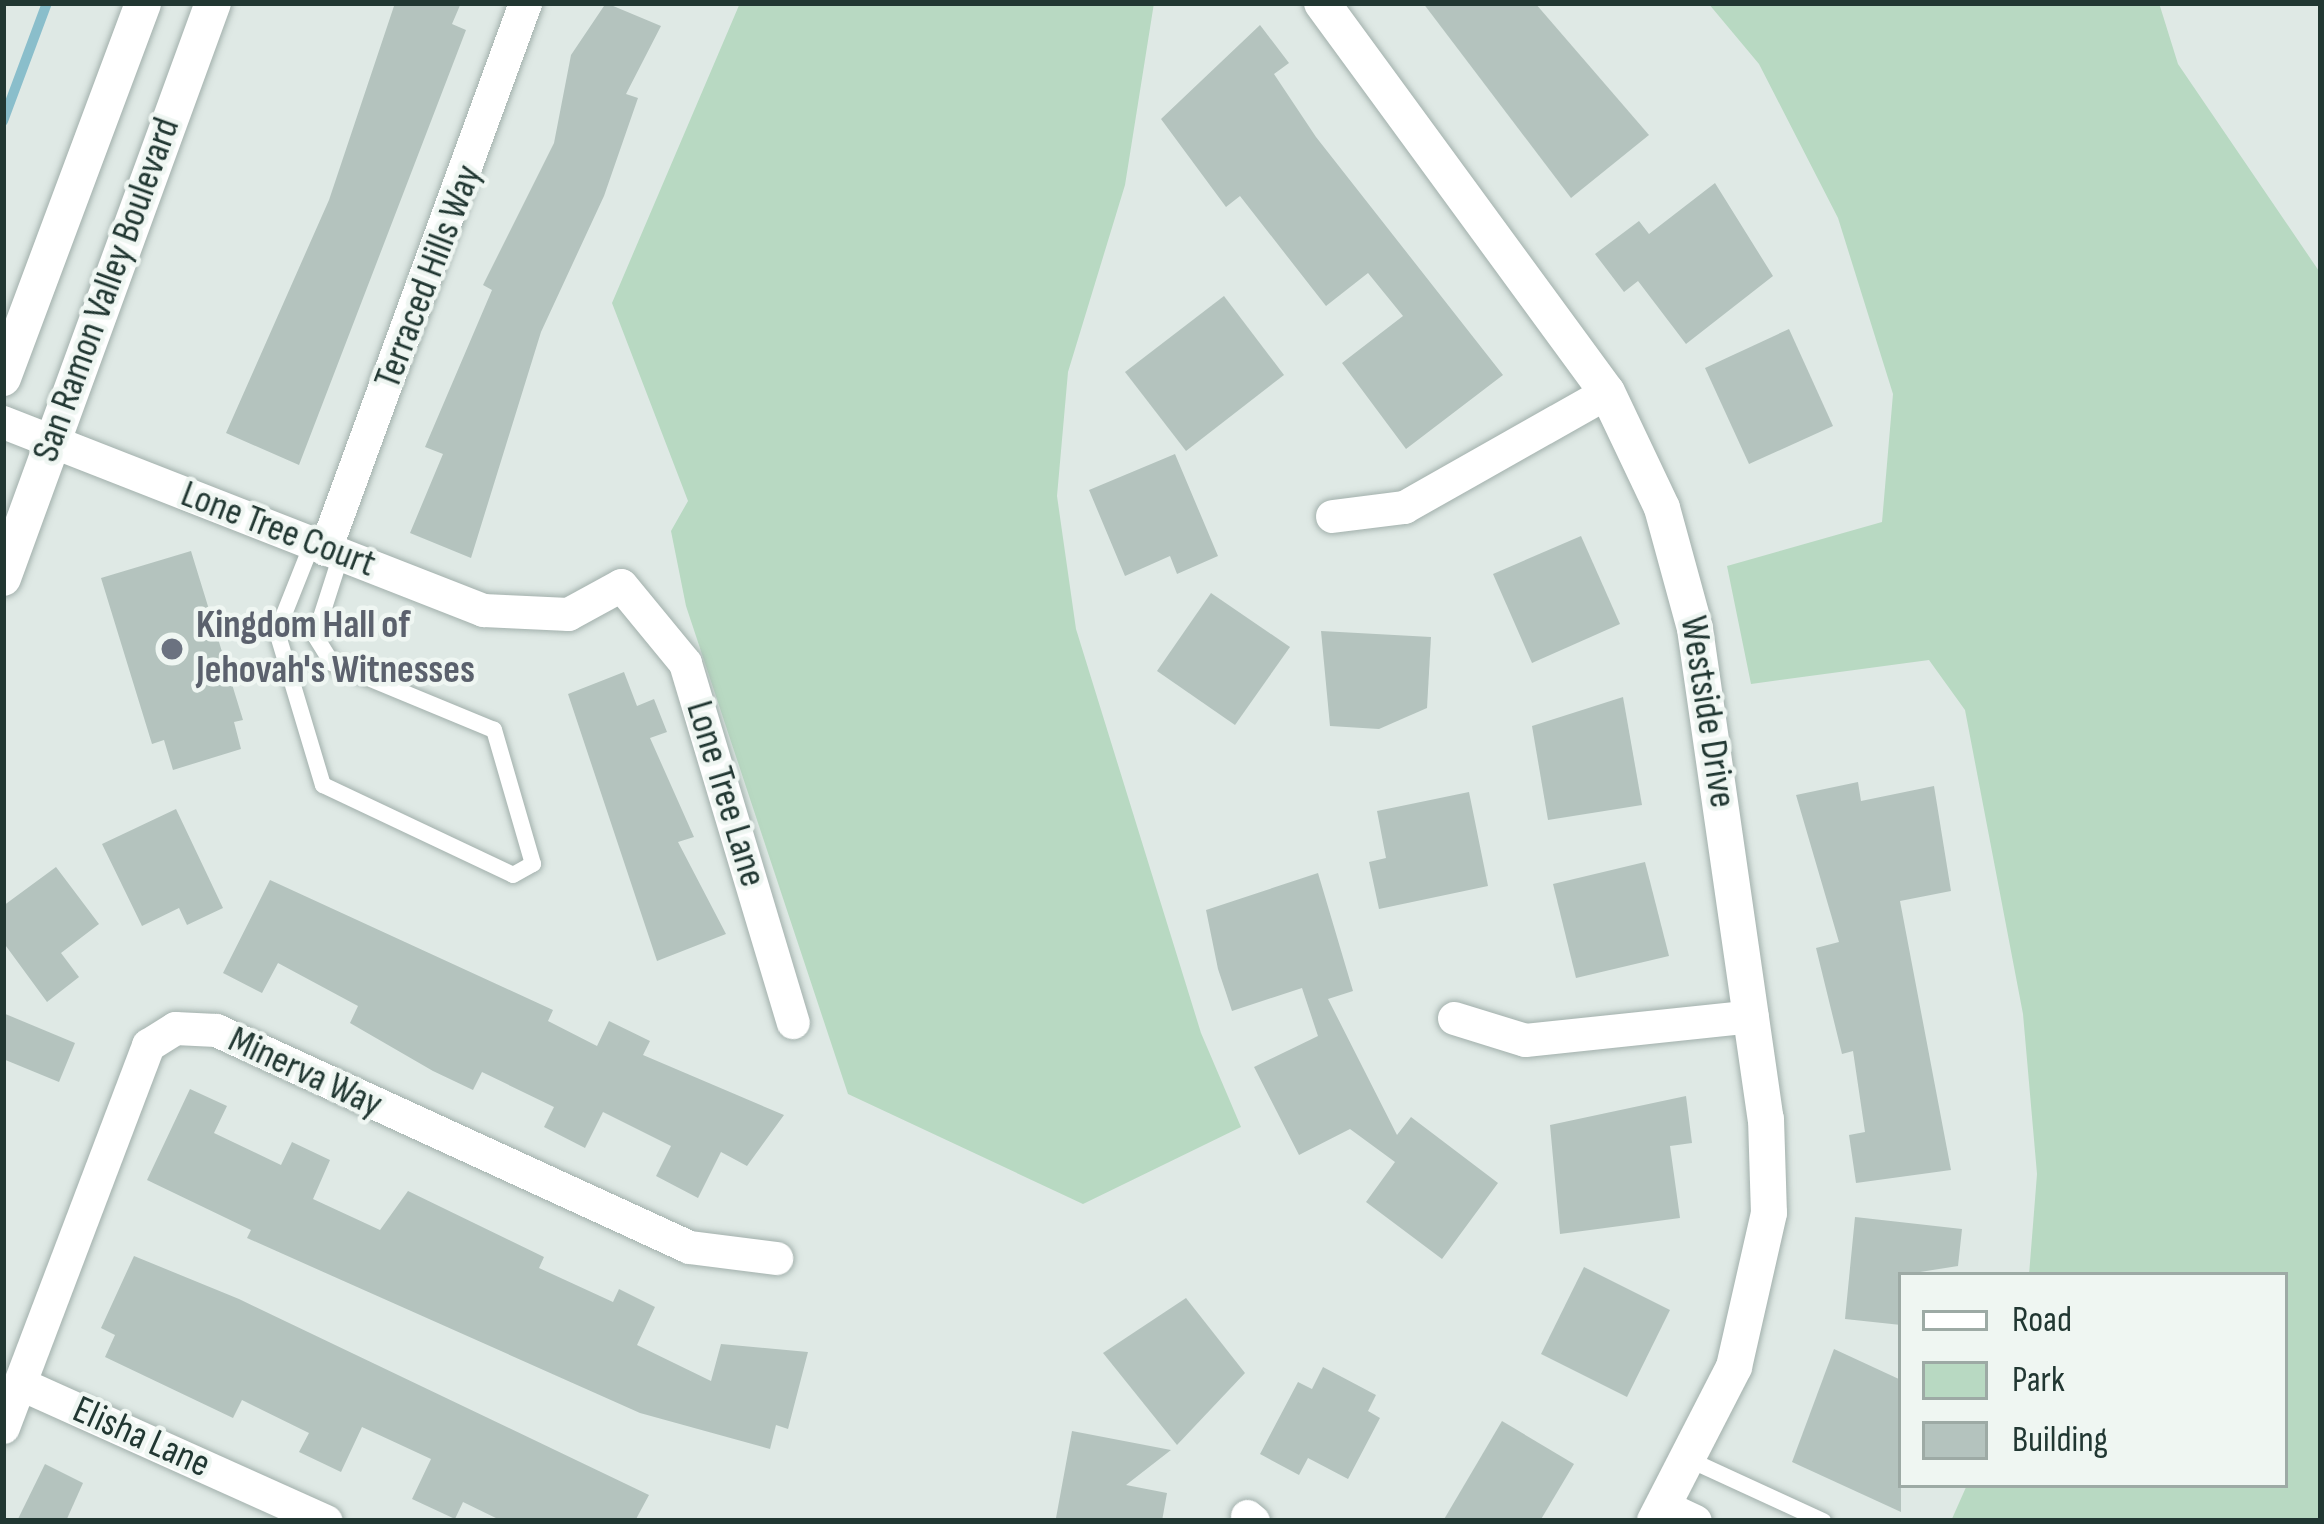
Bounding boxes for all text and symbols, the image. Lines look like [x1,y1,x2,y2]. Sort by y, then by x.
street label: San Ramon Valley Boulevard [23,112,191,468]
street label: Terraced Hills Way [365,159,493,395]
street label: Lone Tree Court [174,472,382,588]
place label: Kingdom Hall of Jehovah's Witnesses [196,604,475,695]
street label: Westside Drive [1669,613,1745,811]
marker: Kingdom Hall of Jehovah's Witnesses [159,636,185,662]
street label: Lone Tree Lane [675,696,775,892]
street label: Minerva Way [221,1017,389,1129]
legend [1898,1272,2288,1488]
text: Road [2012,1299,2072,1342]
text: Park [2012,1359,2065,1402]
street label: Elisha Lane [65,1387,217,1489]
text: Building [2012,1419,2108,1462]

